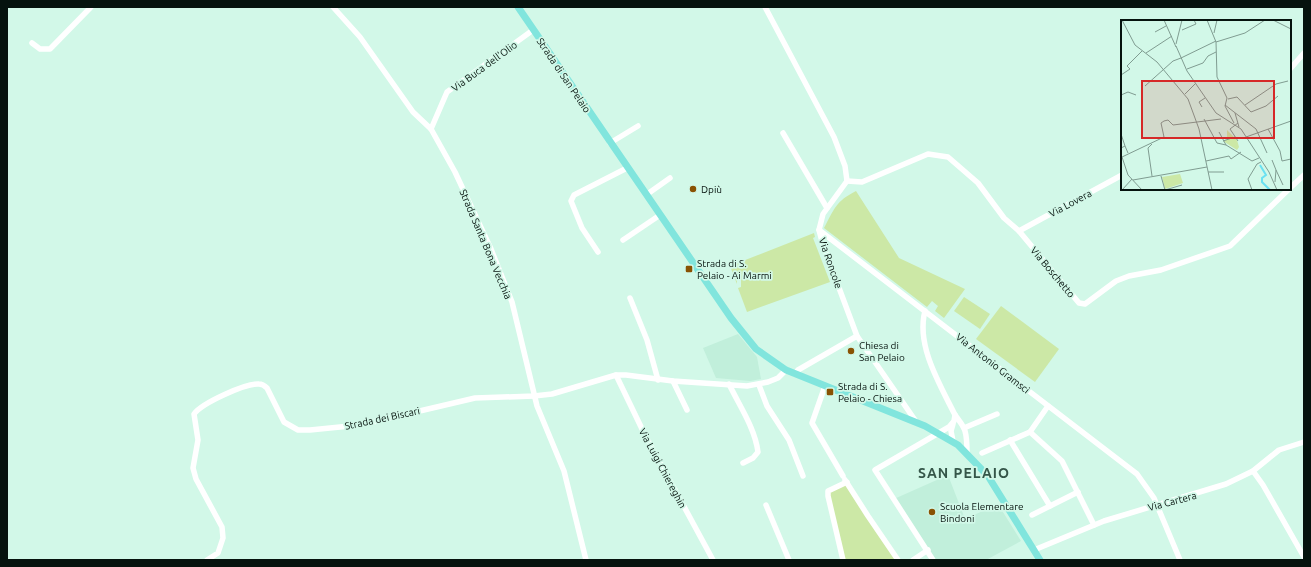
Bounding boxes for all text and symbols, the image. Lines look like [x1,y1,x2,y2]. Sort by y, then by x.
inset map [1121,20,1291,190]
street label: Strada di San Pelaio [535,36,593,115]
street label: Via Buca dell'Olio [449,39,519,94]
marker: Dpiù [688,184,698,194]
place label: Dpiù [701,184,722,195]
street label: Strada Santa Bona Vecchia [457,188,514,301]
street label: Via Lovera [1047,188,1093,219]
street label: Via Roncole [817,236,844,290]
street label: Via Boschetto [1028,245,1077,300]
place label: Strada di S. Pelaio - Ai Marmi [697,258,772,281]
marker: Strada di S. Pelaio - Ai Marmi [684,264,694,274]
street label: Via Antonio Gramsci [954,331,1032,396]
place label: Chiesa di San Pelaio [859,340,905,363]
marker: Chiesa di San Pelaio [846,346,856,356]
place label: Strada di S. Pelaio - Chiesa [838,381,902,404]
marker: Strada di S. Pelaio - Chiesa [825,387,835,397]
street label: Strada dei Biscari [344,405,421,432]
street label: Via Luigi Chiereghin [637,426,688,510]
district label: SAN PELAIO [918,465,1010,481]
street label: Via Cartera [1147,490,1198,513]
place label: Scuola Elementare Bindoni [940,501,1023,524]
marker: Scuola Elementare Bindoni [927,507,937,517]

